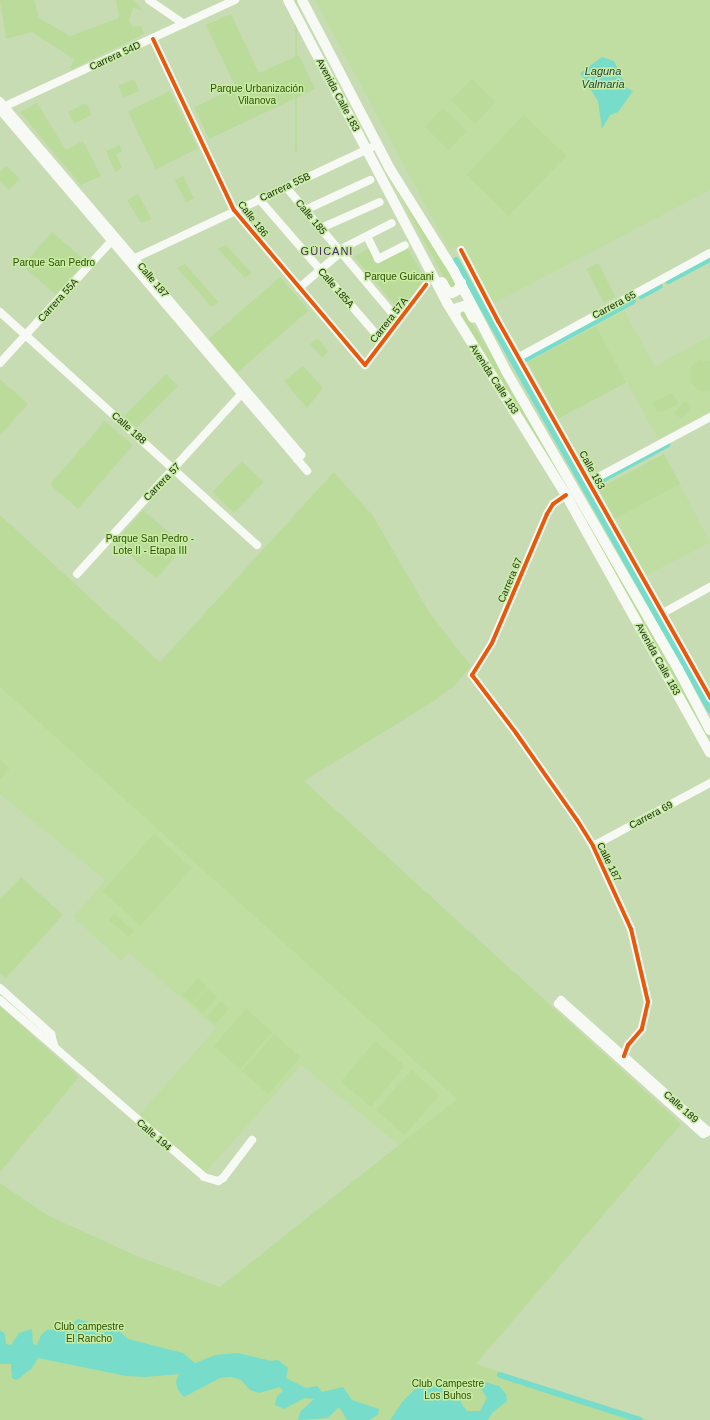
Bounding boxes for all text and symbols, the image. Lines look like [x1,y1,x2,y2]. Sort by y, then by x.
street label: Carrera 54D [88,39,142,73]
street label: Avenida Calle 183 [314,56,362,134]
water label: Laguna Valmaria [582,65,624,91]
park label: Parque Urbanización Vilanova [210,82,304,106]
street label: Carrera 55B [258,170,312,204]
street label: Calle 185 [293,197,329,237]
street label: Calle 186 [235,199,271,239]
district label: GÜICANI [301,244,353,258]
park label: Parque San Pedro [13,257,95,269]
street label: Calle 187 [135,260,171,300]
street label: Calle 185A [315,266,357,310]
park label: Parque Guicani [365,271,433,283]
street label: Carrera 55A [35,276,81,324]
street label: Carrera 65 [590,288,638,322]
street label: Carrera 57A [368,295,410,345]
street label: Avenida Calle 183 [467,342,521,416]
street label: Calle 188 [109,409,149,447]
street label: Calle 183 [577,449,607,491]
street label: Carrera 57 [141,461,183,503]
park label: Parque San Pedro - Lote II - Etapa III [106,532,194,556]
street label: Carrera 67 [495,556,525,604]
street label: Avenida Calle 183 [633,621,683,697]
street label: Carrera 69 [627,798,675,832]
street label: Calle 187 [594,840,624,884]
street label: Calle 189 [661,1088,701,1126]
street label: Calle 194 [134,1117,174,1153]
park label: Club campestre El Rancho [54,1320,124,1344]
park label: Club Campestre Los Buhos [412,1377,484,1400]

